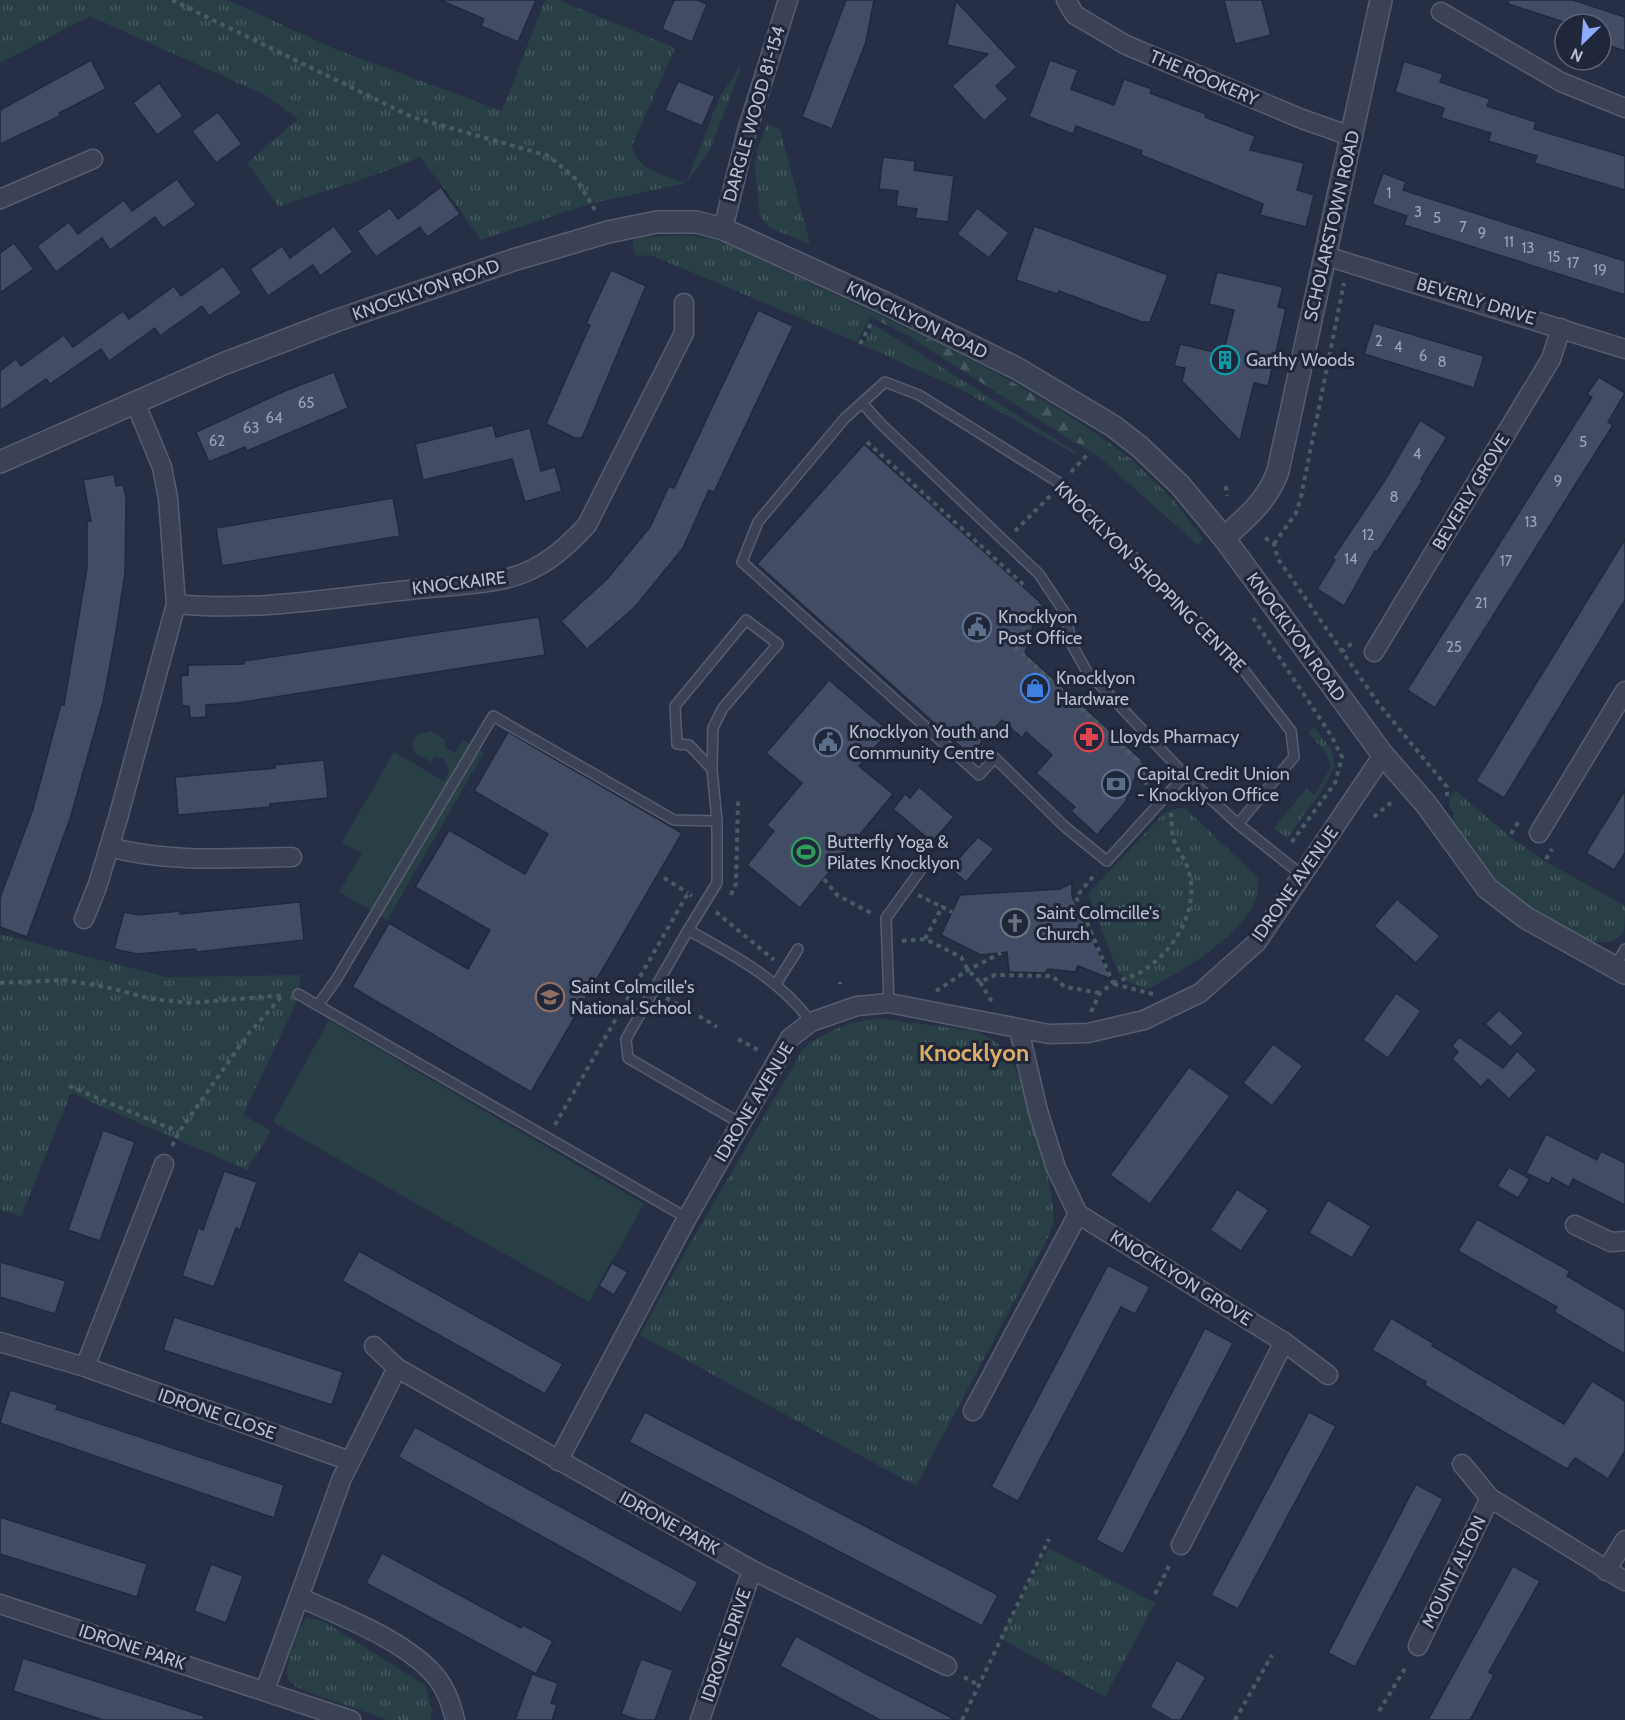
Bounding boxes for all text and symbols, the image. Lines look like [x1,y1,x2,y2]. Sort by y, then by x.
north arrow [1553,12,1613,72]
street label: DARGLE WOOD 81-154 [718,24,790,204]
text: N [1568,44,1586,66]
street label: THE ROOKERY [1146,45,1262,111]
street label: SCHOLARSTOWN ROAD [1299,129,1365,323]
house number: 1 [1387,184,1391,202]
house number: 3 [1414,203,1422,221]
house number: 5 [1433,209,1441,227]
house number: 7 [1459,218,1467,236]
house number: 9 [1478,224,1486,242]
house number: 11 [1504,233,1514,251]
house number: 13 [1521,239,1535,257]
house number: 15 [1547,248,1561,266]
street label: KNOCKLYON ROAD [349,254,503,326]
house number: 17 [1567,254,1580,272]
house number: 19 [1593,261,1607,279]
street label: BEVERLY DRIVE [1414,272,1538,330]
street label: KNOCKLYON ROAD [843,276,991,364]
house number: 2 [1375,332,1383,350]
house number: 4 [1394,338,1403,356]
building icon: Garthy Woods [1209,344,1241,376]
house number: 6 [1419,347,1427,365]
place label: Garthy Woods [1246,349,1355,371]
house number: 8 [1437,353,1447,371]
house number: 65 [298,394,314,412]
house number: 64 [265,409,283,427]
house number: 63 [243,419,259,437]
street label: BEVERLY GROVE [1428,430,1514,554]
house number: 62 [209,432,225,450]
house number: 5 [1579,433,1587,451]
house number: 4 [1413,445,1422,463]
house number: 9 [1554,472,1562,490]
street label: KNOCKLYON SHOPPING CENTRE [1050,477,1250,677]
house number: 8 [1389,488,1399,506]
house number: 13 [1524,513,1538,531]
house number: 12 [1362,526,1375,544]
house number: 14 [1344,550,1358,568]
house number: 17 [1500,552,1513,570]
street label: KNOCKAIRE [411,566,507,600]
street label: KNOCKLYON ROAD [1242,568,1350,706]
house number: 21 [1475,594,1487,612]
place label: Knocklyon Post Office [998,606,1082,649]
public building icon: Knocklyon Post Office [961,611,993,643]
house number: 25 [1446,638,1462,656]
place label: Knocklyon Hardware [1056,667,1135,710]
shop icon: Knocklyon Hardware [1019,672,1051,704]
place label: Knocklyon Youth and Community Centre [849,721,1009,764]
pharmacy icon: Lloyds Pharmacy [1073,721,1105,753]
public building icon: Knocklyon Youth and Community Centre [812,726,844,758]
place label: Lloyds Pharmacy [1110,726,1239,748]
place label: Capital Credit Union - Knocklyon Office [1137,763,1290,806]
bank icon: Capital Credit Union - Knocklyon Office [1100,768,1132,800]
street label: IDRONE AVENUE [1247,822,1343,946]
place label: Butterfly Yoga & Pilates Knocklyon [827,831,960,874]
sports icon: Butterfly Yoga & Pilates Knocklyon [790,836,822,868]
place label: Saint Colmcille's Church [1036,902,1159,945]
church icon: Saint Colmcille's Church [999,907,1031,939]
place label: Saint Colmcille's National School [571,976,694,1019]
school or university icon: Saint Colmcille's National School [534,981,566,1013]
street label: IDRONE AVENUE [710,1038,798,1166]
district label: Knocklyon [919,1038,1029,1067]
street label: KNOCKLYON GROVE [1106,1225,1256,1331]
street label: IDRONE CLOSE [155,1384,279,1444]
street label: IDRONE PARK [615,1487,723,1560]
street label: MOUNT ALTON [1417,1512,1491,1632]
street label: IDRONE DRIVE [696,1585,756,1705]
street label: IDRONE PARK [76,1619,189,1675]

